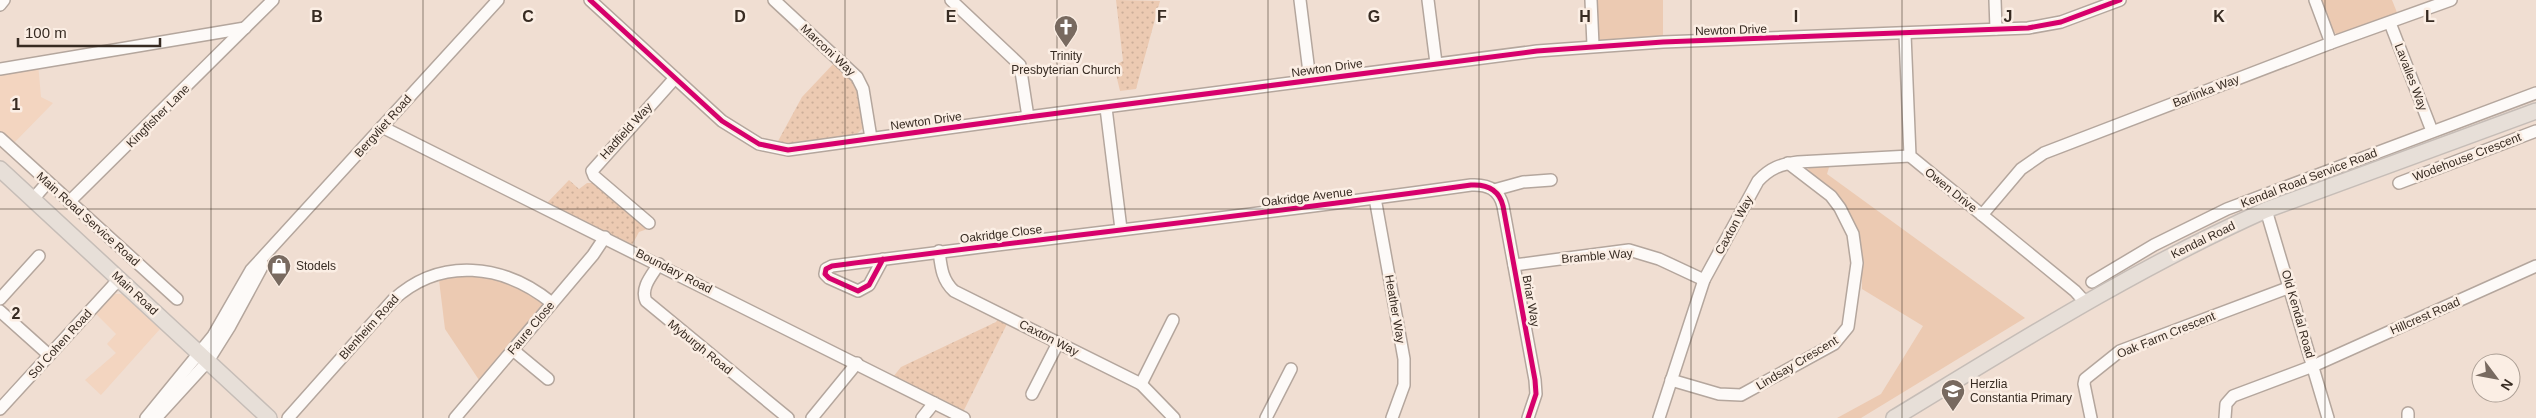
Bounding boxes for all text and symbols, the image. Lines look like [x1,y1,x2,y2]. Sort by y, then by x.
text: B [311,8,323,25]
text: C [522,8,534,25]
text: D [734,8,746,25]
text: E [946,8,957,25]
text: F [1157,8,1167,25]
text: G [1368,8,1380,25]
text: H [1579,8,1591,25]
text: I [1794,8,1798,25]
text: J [2004,8,2012,25]
text: K [2213,8,2225,25]
text: L [2425,8,2435,25]
church icon: Trinity Presbyterian Church [1053,14,1079,48]
scale bar [18,15,160,47]
street label: Marconi Way [798,21,858,79]
street label: Newton Drive [1695,22,1768,38]
text: 100 m [25,24,67,41]
street label: Lavalles Way [2392,41,2430,113]
place label: Trinity Presbyterian Church [1011,49,1121,77]
street label: Newton Drive [1290,56,1364,80]
street label: Barlinka Way [2171,72,2241,110]
street label: Kingfisher Lane [124,81,193,150]
street label: Bergvliet Road [351,92,415,160]
text: 1 [12,96,21,113]
street label: Hadfield Way [597,100,655,162]
street label: Newton Drive [889,109,963,133]
street label: Wodehouse Crescent [2411,130,2524,184]
street label: Kendal Road Service Road [2239,146,2379,210]
street label: Owen Drive [1922,165,1980,215]
street label: Main Road Service Road [34,169,142,269]
street label: Oakridge Avenue [1261,184,1354,210]
street label: Caxton Way [1712,193,1756,257]
street label: Kendal Road [2169,218,2237,262]
street label: Oakridge Close [959,222,1043,246]
street label: Boundary Road [634,246,714,296]
street label: Bramble Way [1561,246,1633,266]
shop icon: Stodels [266,253,292,287]
place label: Stodels [296,259,336,273]
street label: Main Road [109,268,161,318]
street label: Old Kendal Road [2279,268,2317,360]
street label: Heather Way [1382,274,1408,344]
street label: Briar Way [1520,274,1542,328]
street label: Blenheim Road [336,292,402,362]
street label: Hillcrest Road [2388,294,2462,338]
street label: Faure Close [505,298,558,358]
text: 2 [12,305,21,322]
street label: Sol Cohen Road [25,307,95,381]
street label: Oak Farm Crescent [2115,309,2218,361]
street label: Myburgh Road [665,317,735,377]
street label: Caxton Way [1017,317,1081,359]
street label: Lindsay Crescent [1754,333,1841,393]
north arrow [2471,353,2521,403]
text: N [2498,376,2516,393]
place label: Herzlia Constantia Primary [1970,377,2072,405]
school or university icon: Herzlia Constantia Primary [1940,378,1966,412]

